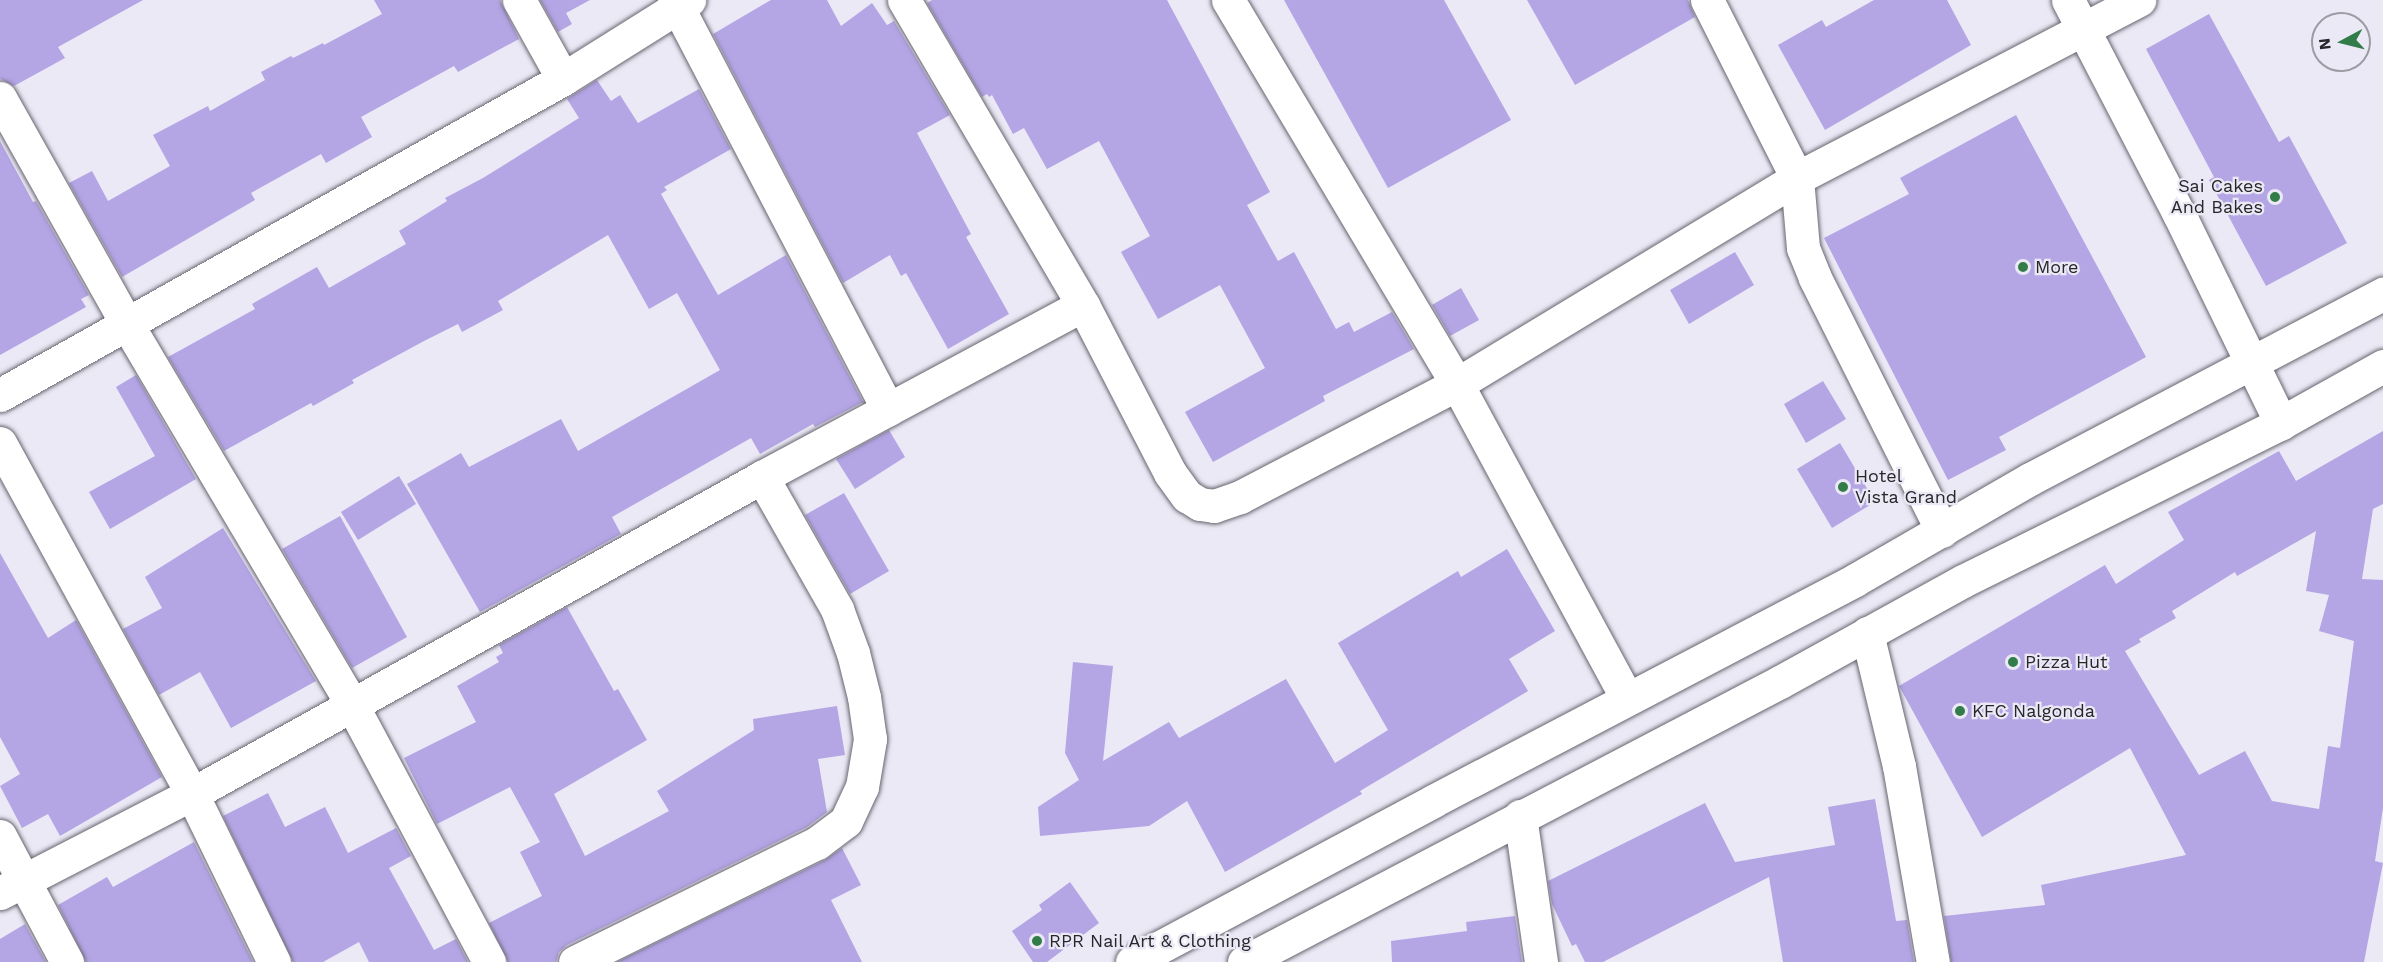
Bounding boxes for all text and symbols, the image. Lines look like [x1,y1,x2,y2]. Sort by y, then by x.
north arrow [2311,12,2371,72]
text: N [2314,37,2335,51]
place label: Sai Cakes And Bakes [2171,176,2263,219]
marker: Sai Cakes And Bakes [2268,190,2282,204]
place label: More [2035,256,2078,278]
marker: More [2016,260,2030,274]
place label: Hotel Vista Grand [1855,466,1958,508]
marker: Hotel Vista Grand [1836,480,1850,494]
place label: Pizza Hut [2025,651,2108,673]
marker: Pizza Hut [2006,655,2020,669]
place label: KFC Nalgonda [1972,700,2095,722]
marker: KFC Nalgonda [1953,704,1967,718]
place label: RPR Nail Art & Clothing [1049,930,1252,952]
marker: RPR Nail Art & Clothing [1030,934,1044,948]

